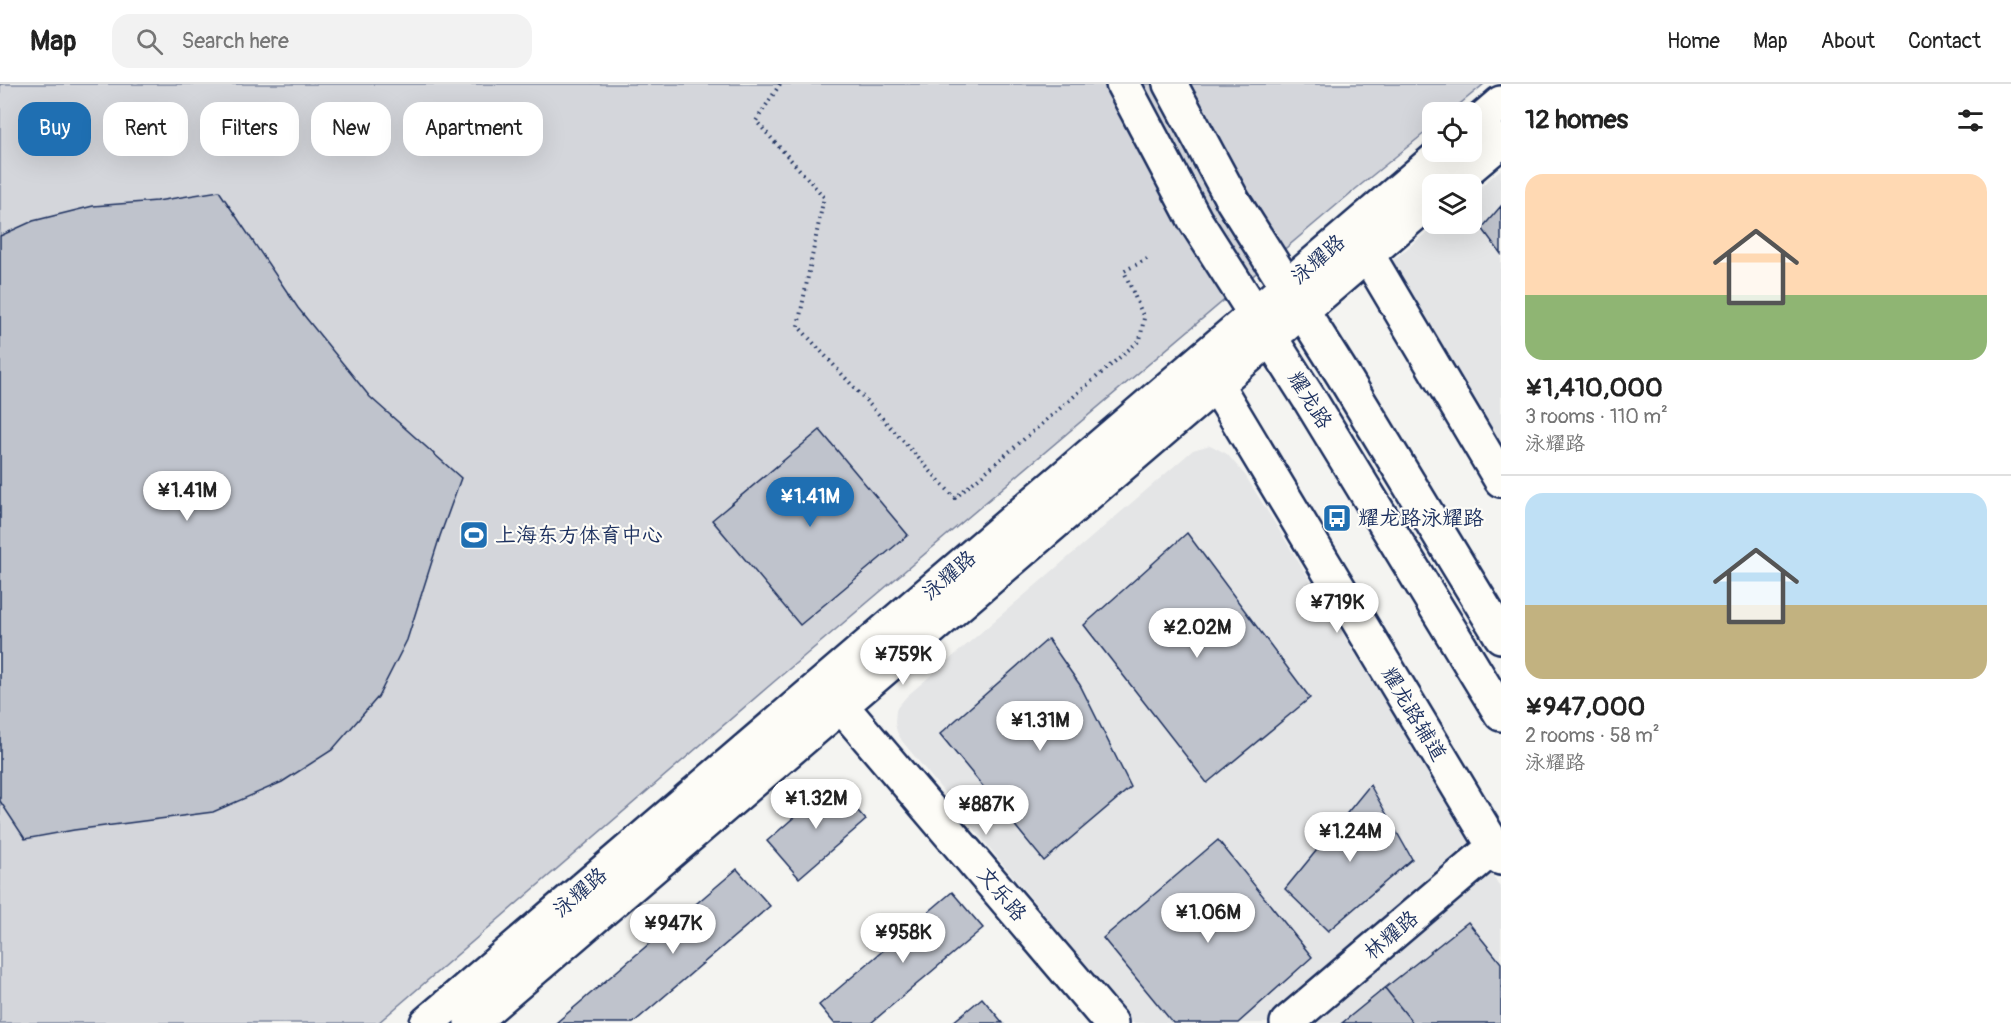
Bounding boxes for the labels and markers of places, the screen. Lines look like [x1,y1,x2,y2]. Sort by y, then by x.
pin: ¥1.41M [138,471,236,522]
pin: ¥1.41M [761,477,859,528]
bus stop icon: 耀龙路泳耀路 [1321,502,1353,534]
place label: 耀龙路泳耀路 [1358,505,1484,532]
sports icon: 上海东方体育中心 [458,519,490,551]
place label: 上海东方体育中心 [495,522,663,549]
pin: ¥719K [1295,583,1379,634]
pin: ¥2.02M [1148,608,1246,659]
pin: ¥759K [861,635,945,686]
pin: ¥1.31M [991,701,1089,752]
pin: ¥1.32M [767,779,865,830]
pin: ¥887K [944,785,1028,836]
pin: ¥1.24M [1301,812,1399,863]
pin: ¥1.06M [1159,893,1257,944]
pin: ¥947K [631,904,715,955]
pin: ¥958K [861,913,945,964]

